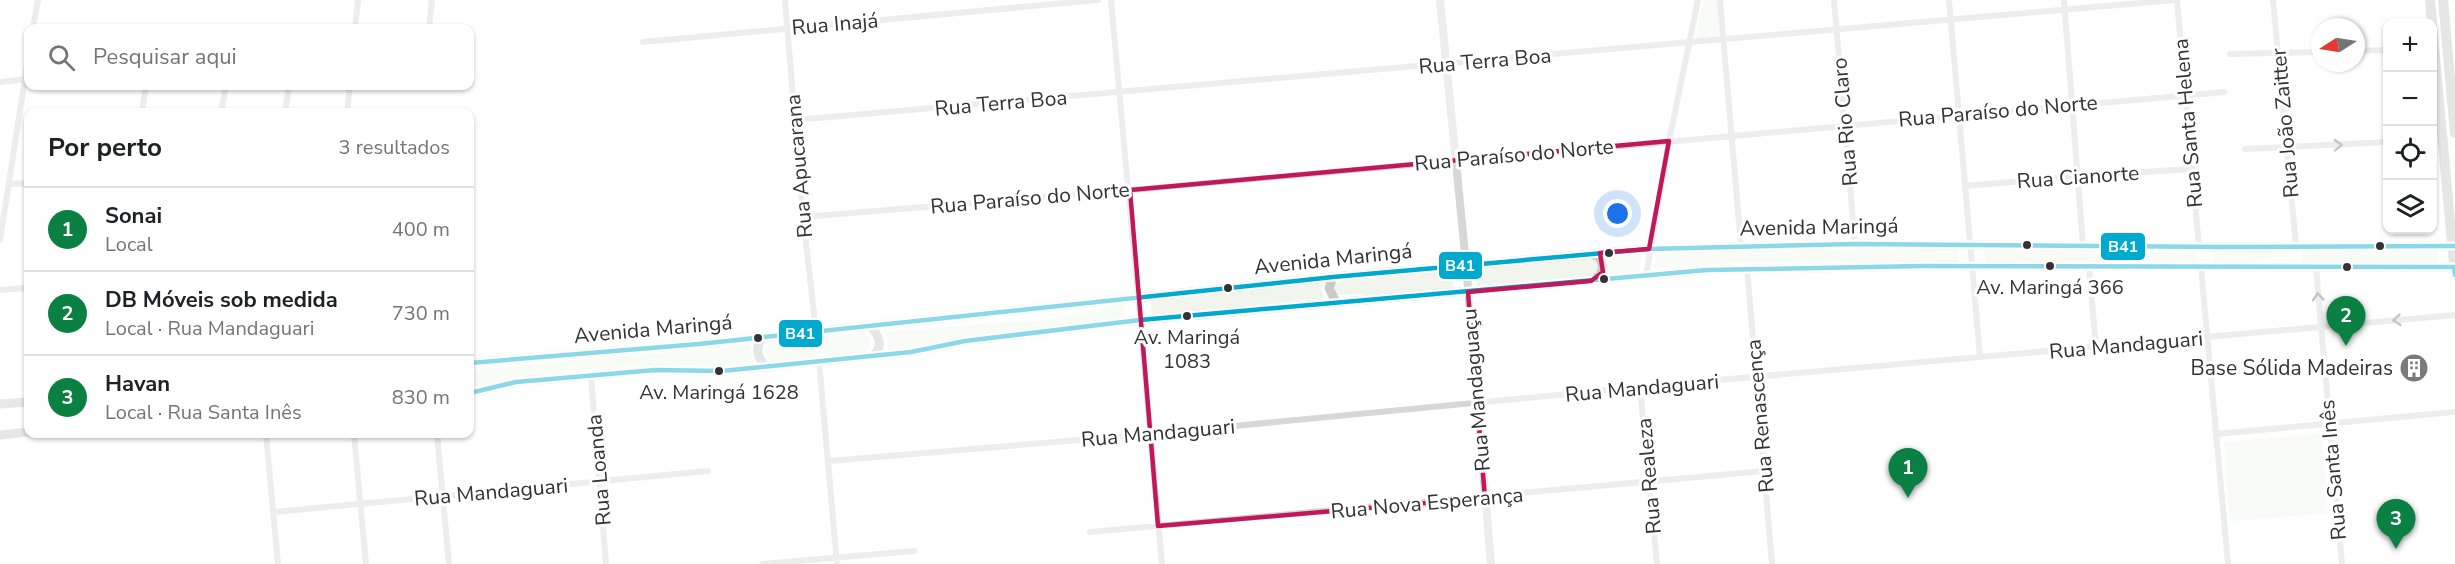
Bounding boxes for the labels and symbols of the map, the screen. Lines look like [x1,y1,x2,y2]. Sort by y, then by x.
street label: Rua Inajá [790,6,880,42]
north arrow [2311,18,2365,72]
street label: Rua Santa Helena [2167,37,2209,209]
street label: Rua Terra Boa [1418,41,1552,81]
street label: Rua João Zaitter [2264,46,2305,199]
street label: Rua Rio Claro [1825,57,1865,187]
street label: Rua Terra Boa [934,83,1068,123]
street label: Rua Paraíso do Norte [1897,88,2099,134]
street label: Rua Apucarana [779,93,819,239]
street label: Rua Paraíso do Norte [1413,132,1615,178]
one-way arrow [2333,138,2342,151]
street label: Rua Cianorte [2016,159,2140,195]
street label: Rua Paraíso do Norte [929,175,1131,221]
your location [1603,199,1632,228]
street label: Avenida Maringá [1739,212,1899,242]
line badge: B41 [2100,232,2146,261]
text: B41 [2108,236,2138,258]
street label: Avenida Maringá [1252,237,1414,281]
unlabelled marker [2021,239,2033,251]
unlabelled marker [2374,240,2386,252]
unlabelled marker [1603,247,1615,259]
line badge: B41 [1438,251,1483,280]
text: B41 [1445,255,1475,277]
marker: Av. Maringá 366 [2044,260,2056,272]
unlabelled marker [2341,261,2353,273]
unlabelled marker [1598,273,1610,285]
place label: Av. Maringá 366 [1976,274,2124,301]
unlabelled marker [1222,282,1234,294]
one-way arrow [2312,293,2325,302]
pin: 2 [2326,296,2366,346]
street label: Rua Mandaguaçu [1455,307,1497,473]
street label: Avenida Maringá [573,308,733,350]
marker: Av. Maringá 1083 [1181,310,1193,322]
one-way arrow [2392,313,2401,326]
line badge: B41 [778,319,823,348]
text: B41 [785,323,815,345]
place label: Av. Maringá 1083 [1134,324,1240,375]
street label: Rua Mandaguari [2048,324,2204,366]
unlabelled marker [752,332,764,344]
street label: Rua Renascença [1739,338,1781,494]
building icon: Base Sólida Madeiras [2398,352,2430,384]
place label: Base Sólida Madeiras [2191,354,2393,382]
marker: Av. Maringá 1628 [713,365,725,377]
street label: Rua Mandaguari [1564,367,1720,409]
place label: Av. Maringá 1628 [639,379,799,406]
street label: Rua Santa Inês [2313,399,2353,541]
street label: Rua Mandaguari [1080,412,1236,454]
street label: Rua Loanda [580,413,618,527]
street label: Rua Realeza [1630,417,1668,535]
pin: 1 [1888,448,1928,498]
street label: Rua Mandaguari [413,471,569,513]
street label: Rua Nova Esperança [1329,481,1525,525]
pin: 3 [2376,500,2416,549]

